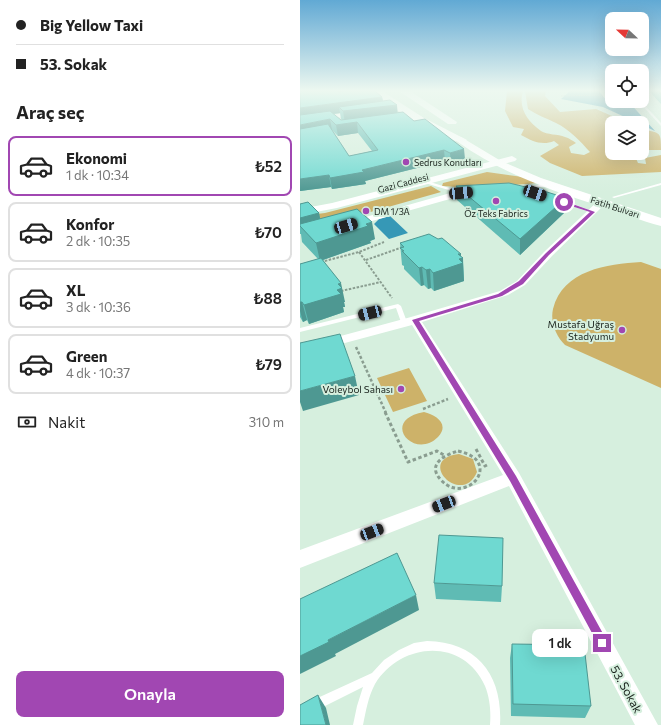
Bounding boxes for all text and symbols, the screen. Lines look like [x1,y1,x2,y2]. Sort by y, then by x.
north arrow [605,12,649,56]
map controls [605,12,649,160]
text: Big Yellow Taxi [40,16,143,34]
text: 53. Sokak [40,55,107,73]
button: locate [605,64,649,108]
text: Araç seç [16,101,84,123]
button: layers [605,116,649,160]
icon: car [18,148,54,184]
text: Ekonomi [66,149,127,167]
text: ₺52 [254,157,282,175]
marker: Sedrus Konutları [401,157,411,167]
place label: Sedrus Konutları [414,157,482,168]
text: 1 dk · 10:34 [66,167,129,183]
street label: Gazi Caddesi [376,171,430,195]
car [522,183,548,203]
car [449,186,473,200]
route start [555,193,573,211]
street label: Fatih Bulvarı [589,194,641,220]
marker: Öz Teks Fabrics [491,196,501,206]
marker: DM 1/3A [361,206,371,216]
place label: DM 1/3A [374,206,410,217]
place label: Öz Teks Fabrics [464,208,528,219]
icon: car [18,214,54,250]
text: Konfor [66,215,115,233]
car [333,217,359,235]
text: ₺70 [254,223,282,241]
text: 2 dk · 10:35 [66,233,130,249]
icon: car [18,280,54,316]
text: XL [66,281,85,299]
text: ₺88 [253,289,282,307]
text: 3 dk · 10:36 [66,299,131,315]
car [357,304,383,322]
place label: Mustafa Uğraş Stadyumu [548,318,614,342]
marker: Mustafa Uğraş Stadyumu [617,325,627,335]
icon: car [18,346,54,382]
text: Green [66,347,107,365]
text: ₺79 [255,355,282,373]
text: 4 dk · 10:37 [66,365,130,381]
place label: Voleybol Sahası [322,383,393,395]
marker: Voleybol Sahası [396,384,406,394]
icon: cash [16,411,38,433]
text: Nakit [48,413,85,431]
text: 310 m [249,414,284,430]
car [431,494,457,514]
car [359,522,385,542]
callout: 1 dk [532,629,588,657]
route end [593,634,611,652]
text: 1 dk [548,635,572,651]
street label: 53. Sokak [608,663,646,716]
button: Onayla [16,671,284,717]

